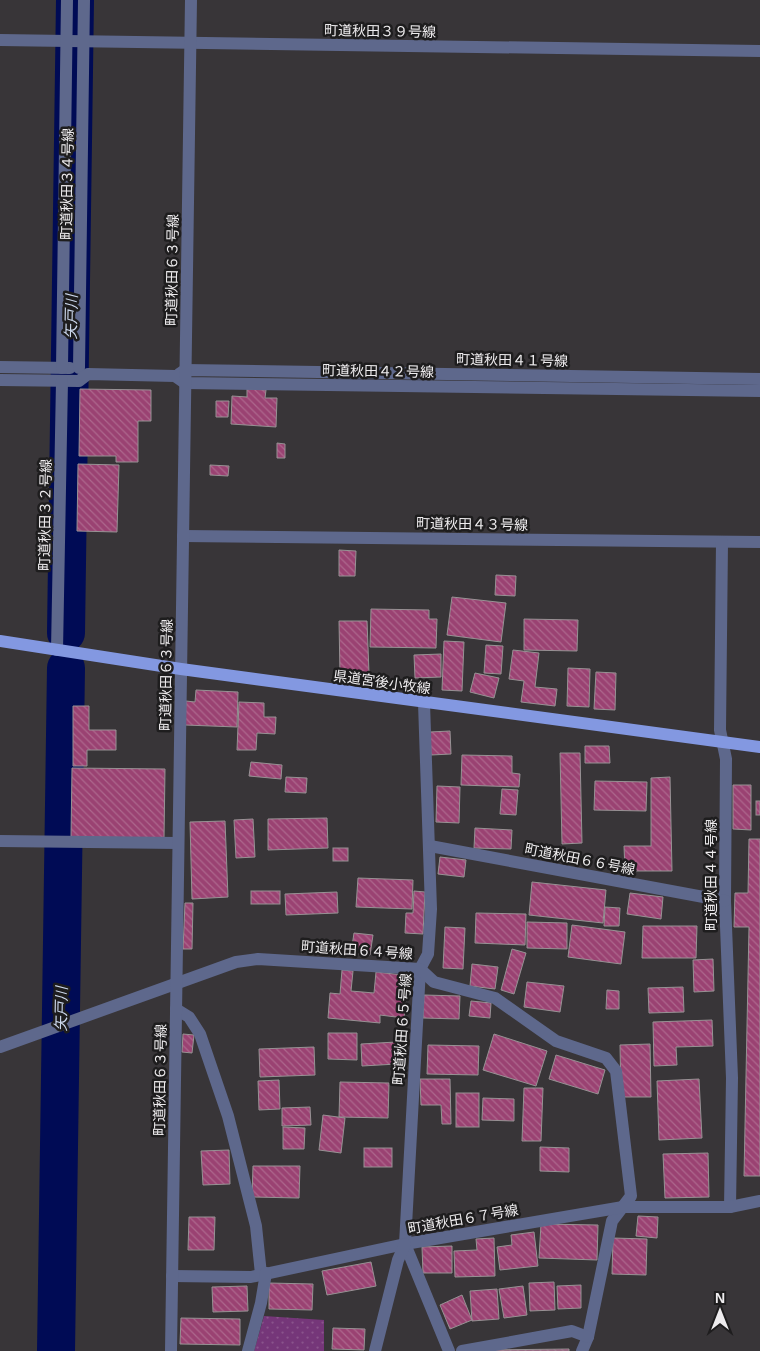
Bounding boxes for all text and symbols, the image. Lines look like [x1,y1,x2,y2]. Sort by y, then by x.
street label: 町道秋田３９号線 [324,22,436,40]
street label: 町道秋田３４号線 [58,128,76,240]
street label: 町道秋田６３号線 [163,214,181,326]
water label: 矢戸川 [62,292,80,340]
street label: 町道秋田４１号線 [456,351,568,369]
street label: 町道秋田４２号線 [322,362,434,380]
street label: 町道秋田３２号線 [36,459,54,571]
street label: 町道秋田４３号線 [416,515,528,533]
street label: 町道秋田６３号線 [157,619,175,731]
street label: 県道宮後小牧線 [332,667,432,697]
street label: 町道秋田４４号線 [703,819,719,931]
street label: 町道秋田６６号線 [524,840,636,878]
street label: 町道秋田６４号線 [301,938,413,962]
street label: 町道秋田６５号線 [390,973,414,1085]
water label: 矢戸川 [52,984,70,1032]
street label: 町道秋田６３号線 [151,1024,169,1136]
street label: 町道秋田６７号線 [406,1201,520,1237]
north arrow [695,1286,745,1336]
text: N [715,1290,725,1306]

